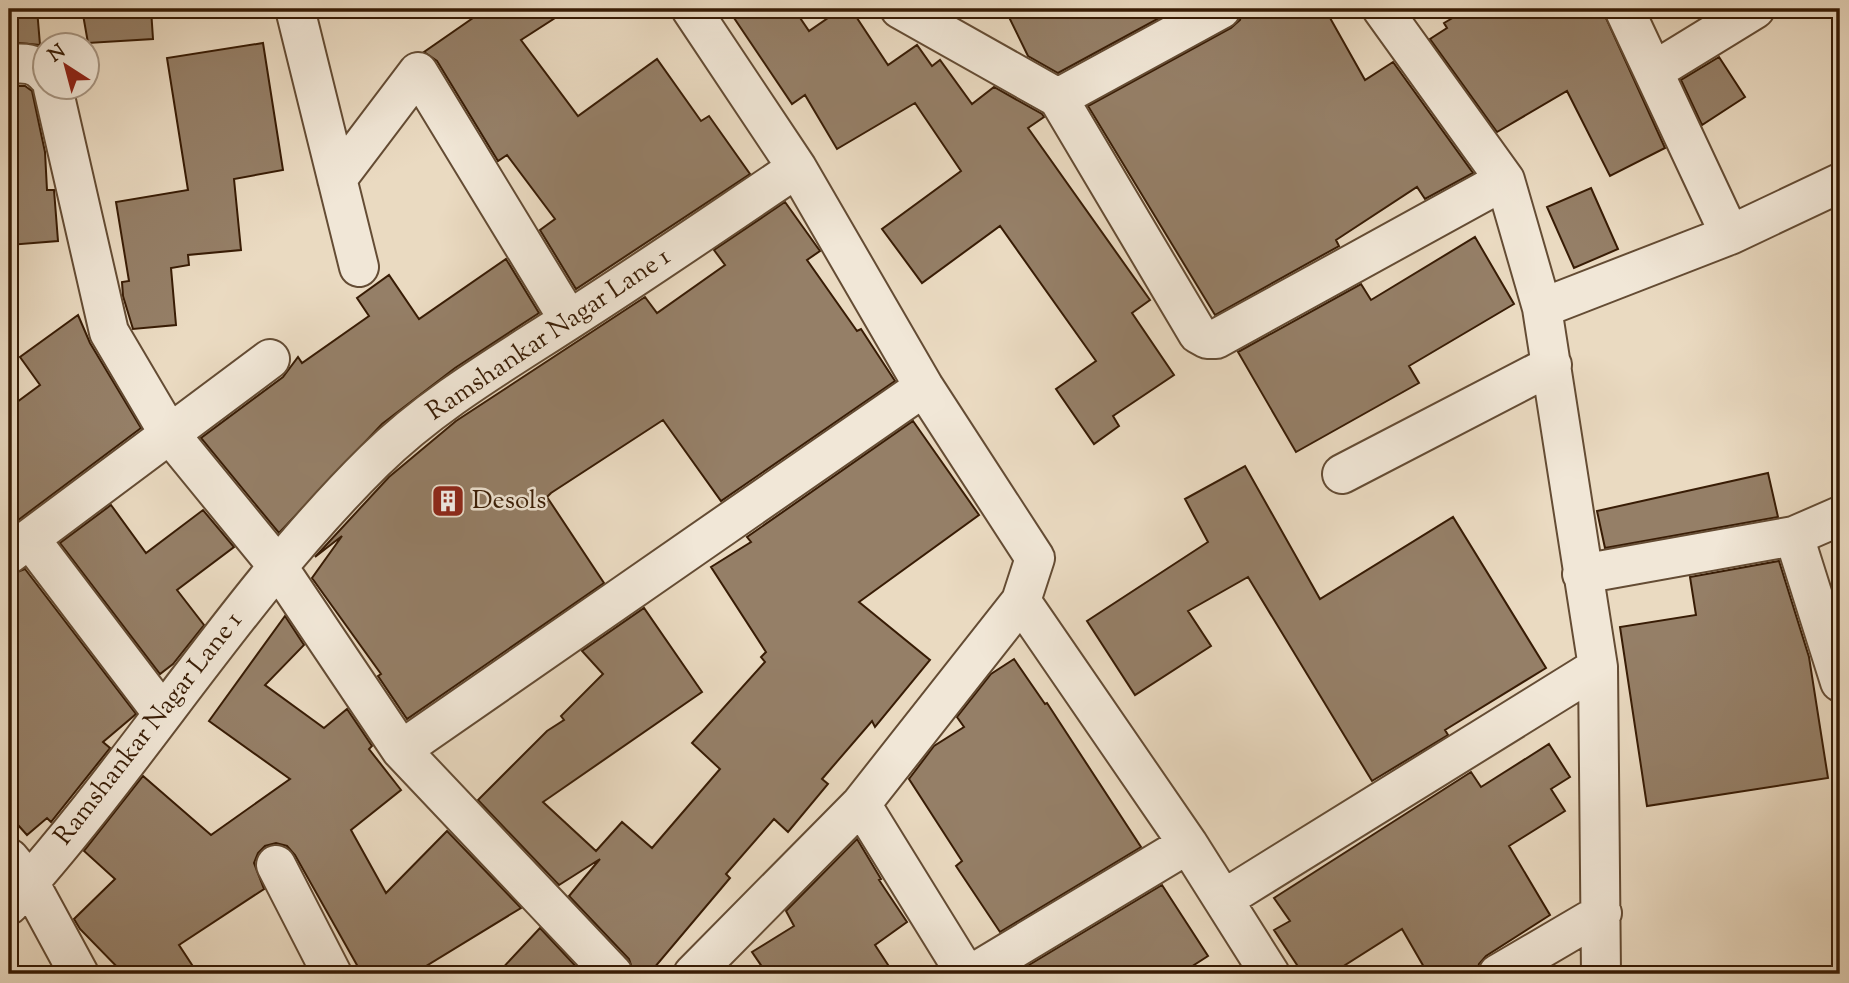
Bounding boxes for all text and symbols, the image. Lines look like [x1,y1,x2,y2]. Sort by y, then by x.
north arrow [32,32,102,102]
text: N [43,39,72,70]
street label: Ramshankar Nagar Lane 1 [420,239,679,431]
building icon: Desols [429,482,467,520]
place label: Desols [472,483,547,520]
street label: Ramshankar Nagar Lane 1 [46,604,252,854]

